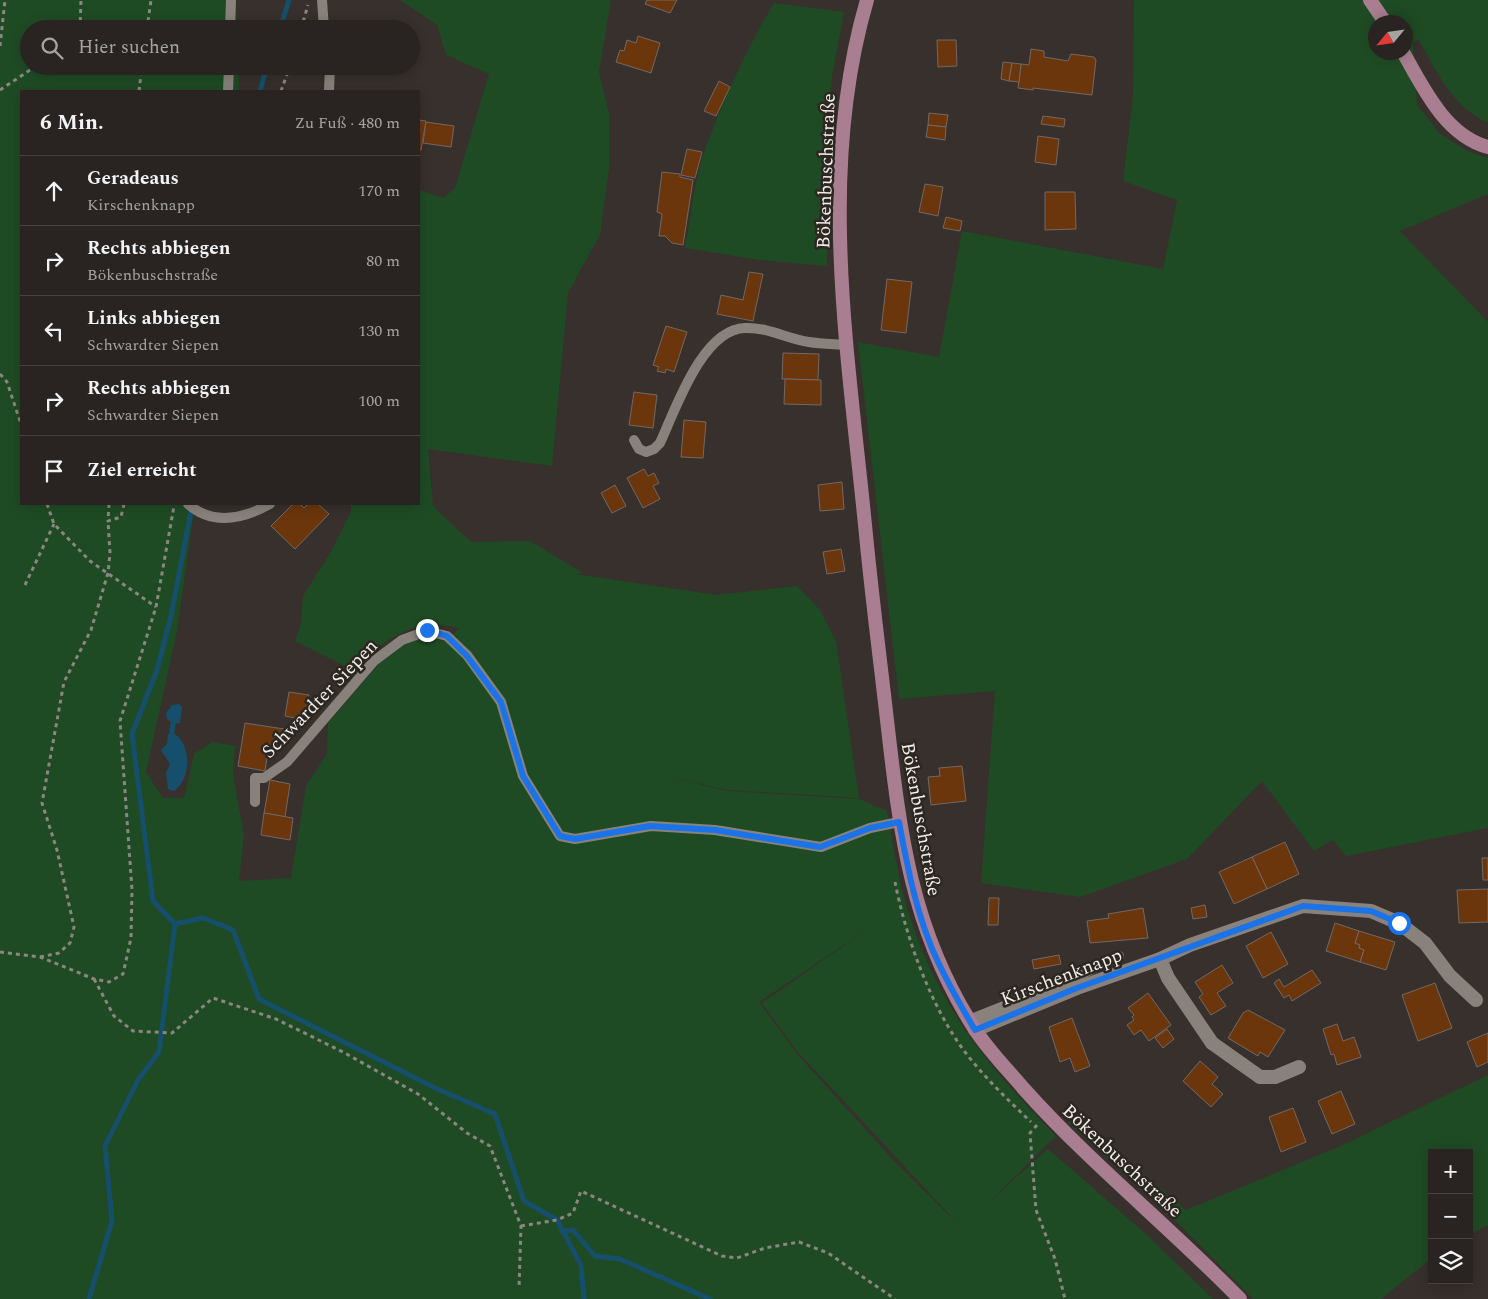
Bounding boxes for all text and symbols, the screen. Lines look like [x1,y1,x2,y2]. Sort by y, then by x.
north arrow [1368,15,1413,60]
search box [20,20,420,75]
text: Hier suchen [78,33,180,62]
icon: search [38,34,66,62]
street label: Bökenbuschstraße [809,93,844,249]
text: 6 Min. [40,107,104,139]
text: Zu Fuß · 480 m [295,111,400,135]
text: Geradeaus [87,164,179,193]
icon: ahead [40,177,68,205]
text: 170 m [358,179,400,203]
text: Kirschenknapp [87,193,195,217]
text: Rechts abbiegen [87,234,231,263]
icon: right [40,247,68,275]
text: 80 m [366,249,400,273]
text: Bökenbuschstraße [87,263,218,287]
text: Links abbiegen [87,304,221,333]
icon: left [40,317,68,345]
text: 130 m [358,319,400,343]
text: Schwardter Siepen [87,333,219,357]
text: Rechts abbiegen [87,374,231,403]
icon: right [40,387,68,415]
text: 100 m [358,389,400,413]
text: Schwardter Siepen [87,403,219,427]
text: Ziel erreicht [87,456,197,485]
icon: arrive [40,457,68,485]
route end [416,619,439,642]
street label: Schwardter Siepen [255,633,385,766]
street label: Bökenbuschstraße [893,740,948,898]
route start [1388,912,1411,935]
street label: Kirschenknapp [997,941,1126,1014]
street label: Bökenbuschstraße [1055,1097,1189,1225]
map controls [1428,1149,1473,1284]
button: + [1428,1149,1473,1194]
button: − [1428,1194,1473,1239]
button: layers [1428,1239,1473,1284]

